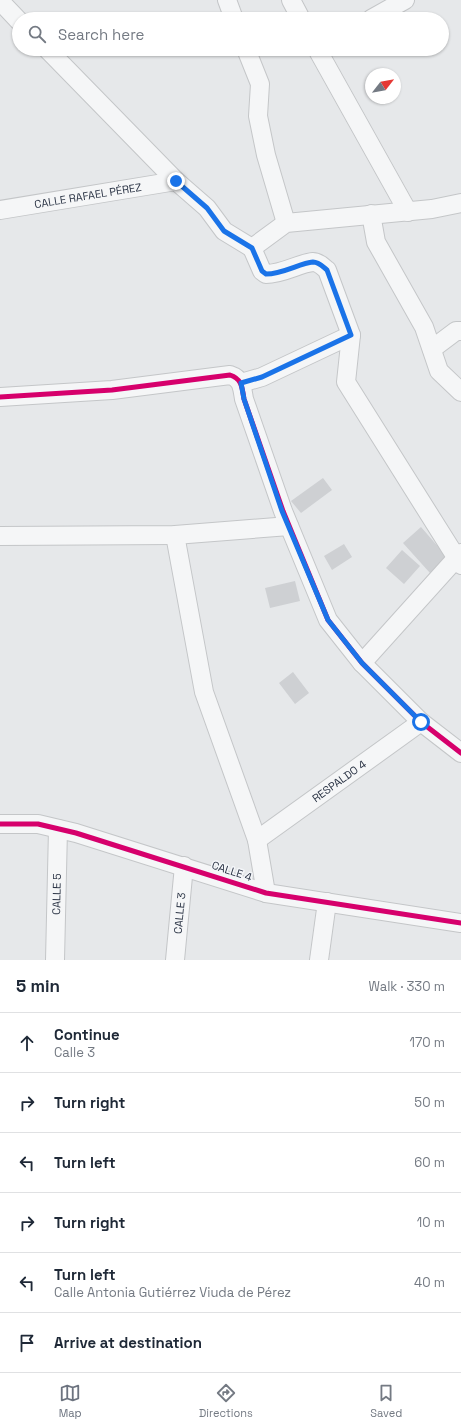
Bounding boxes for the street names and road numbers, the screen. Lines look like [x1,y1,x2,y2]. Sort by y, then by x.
street label: CALLE RAFAEL PÉREZ [33,180,142,211]
street label: RESPALDO 4 [309,757,369,805]
street label: CALLE 4 [210,858,254,884]
street label: CALLE 5 [49,873,64,915]
street label: CALLE 3 [171,891,188,935]

